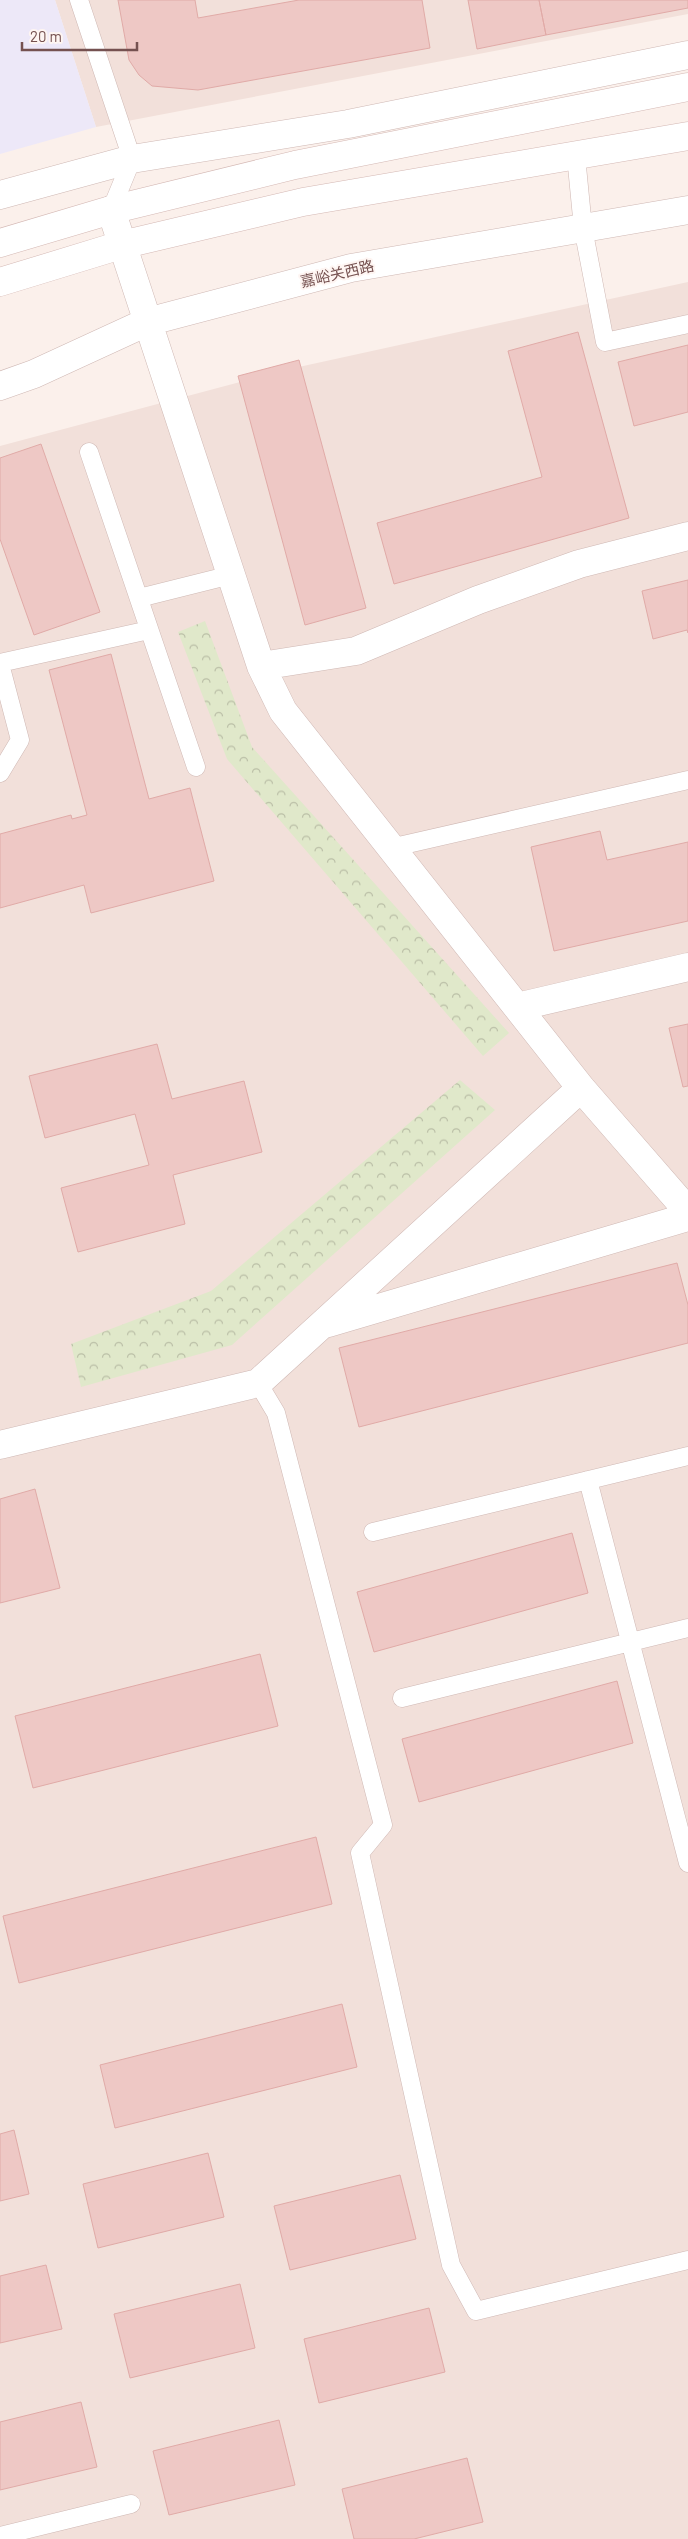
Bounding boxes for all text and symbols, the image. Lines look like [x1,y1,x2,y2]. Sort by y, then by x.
scale bar [22,20,138,52]
text: 20 m [30,27,62,45]
street label: 嘉峪关西路 [298,256,376,290]

